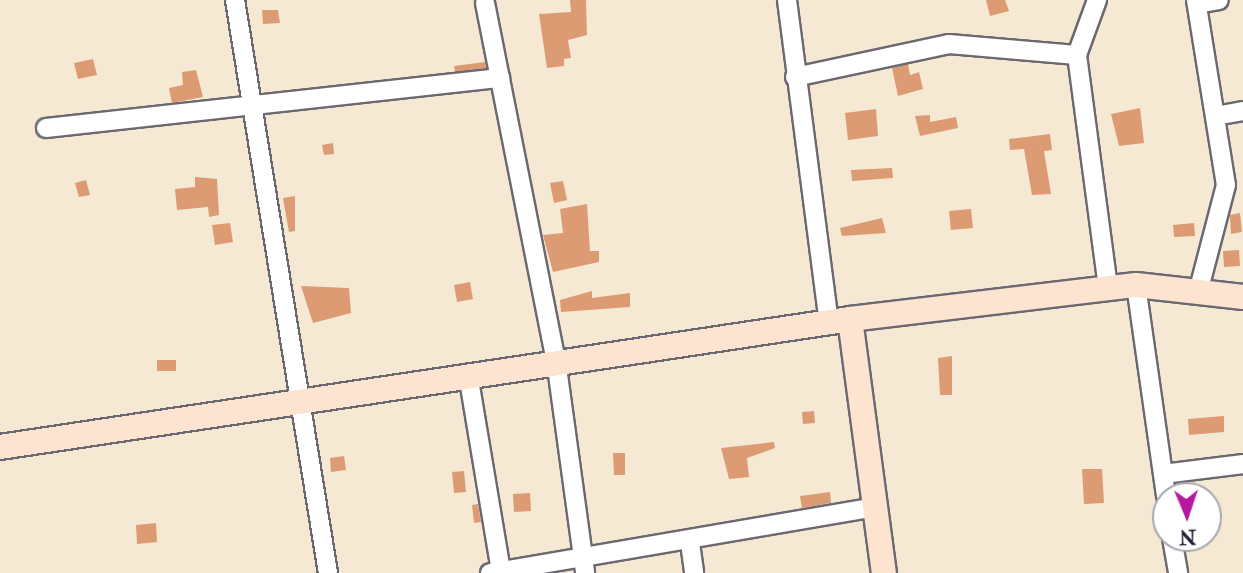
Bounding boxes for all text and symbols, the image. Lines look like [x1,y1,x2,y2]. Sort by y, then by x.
north arrow [1152,482,1222,552]
text: N [1179,524,1197,548]

